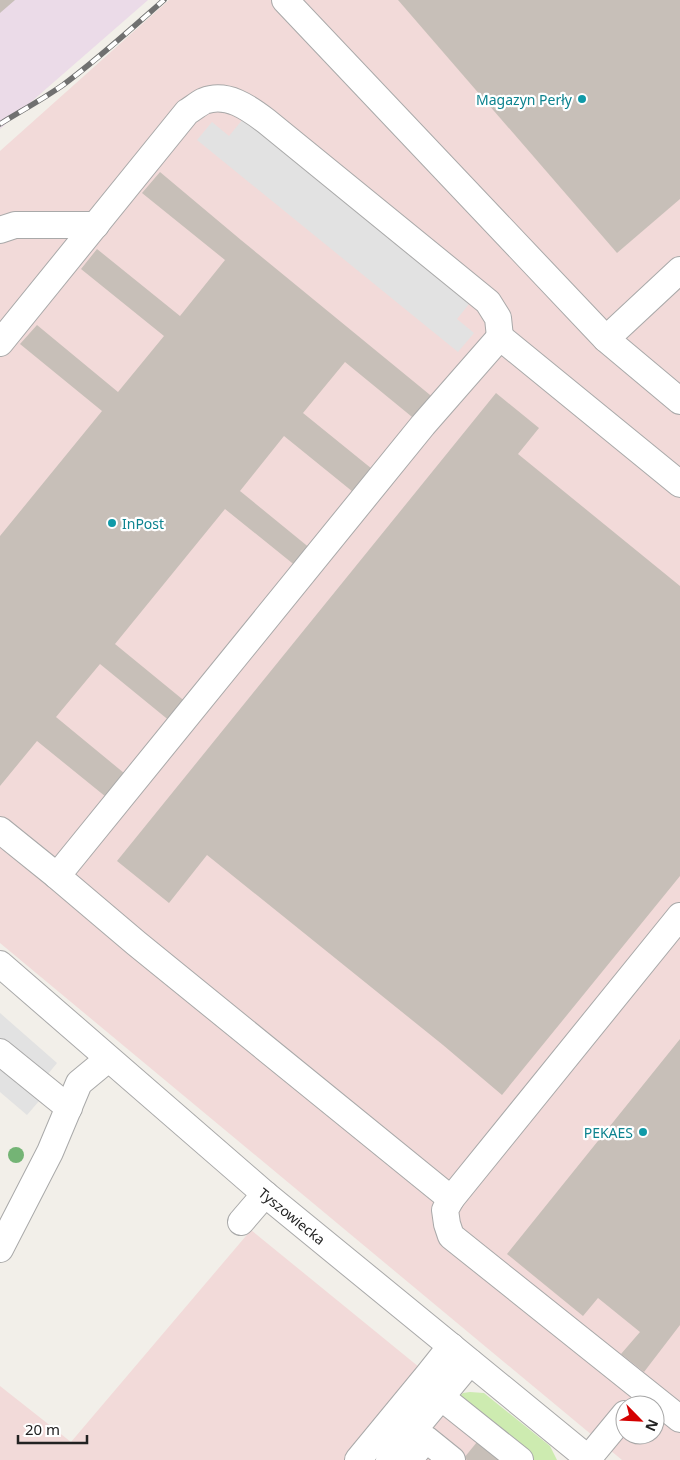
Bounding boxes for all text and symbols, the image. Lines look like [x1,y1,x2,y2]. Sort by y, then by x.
place label: Magazyn Perły [476,90,573,109]
marker: Magazyn Perły [576,93,588,105]
place label: InPost [122,514,164,533]
marker: InPost [106,517,118,529]
place label: PEKAES [584,1123,633,1142]
marker: PEKAES [637,1126,649,1138]
street label: Tyszowiecka [255,1183,329,1249]
north arrow [615,1395,665,1445]
scale bar [18,1412,86,1444]
text: N [641,1416,663,1435]
text: 20 m [25,1419,60,1439]

